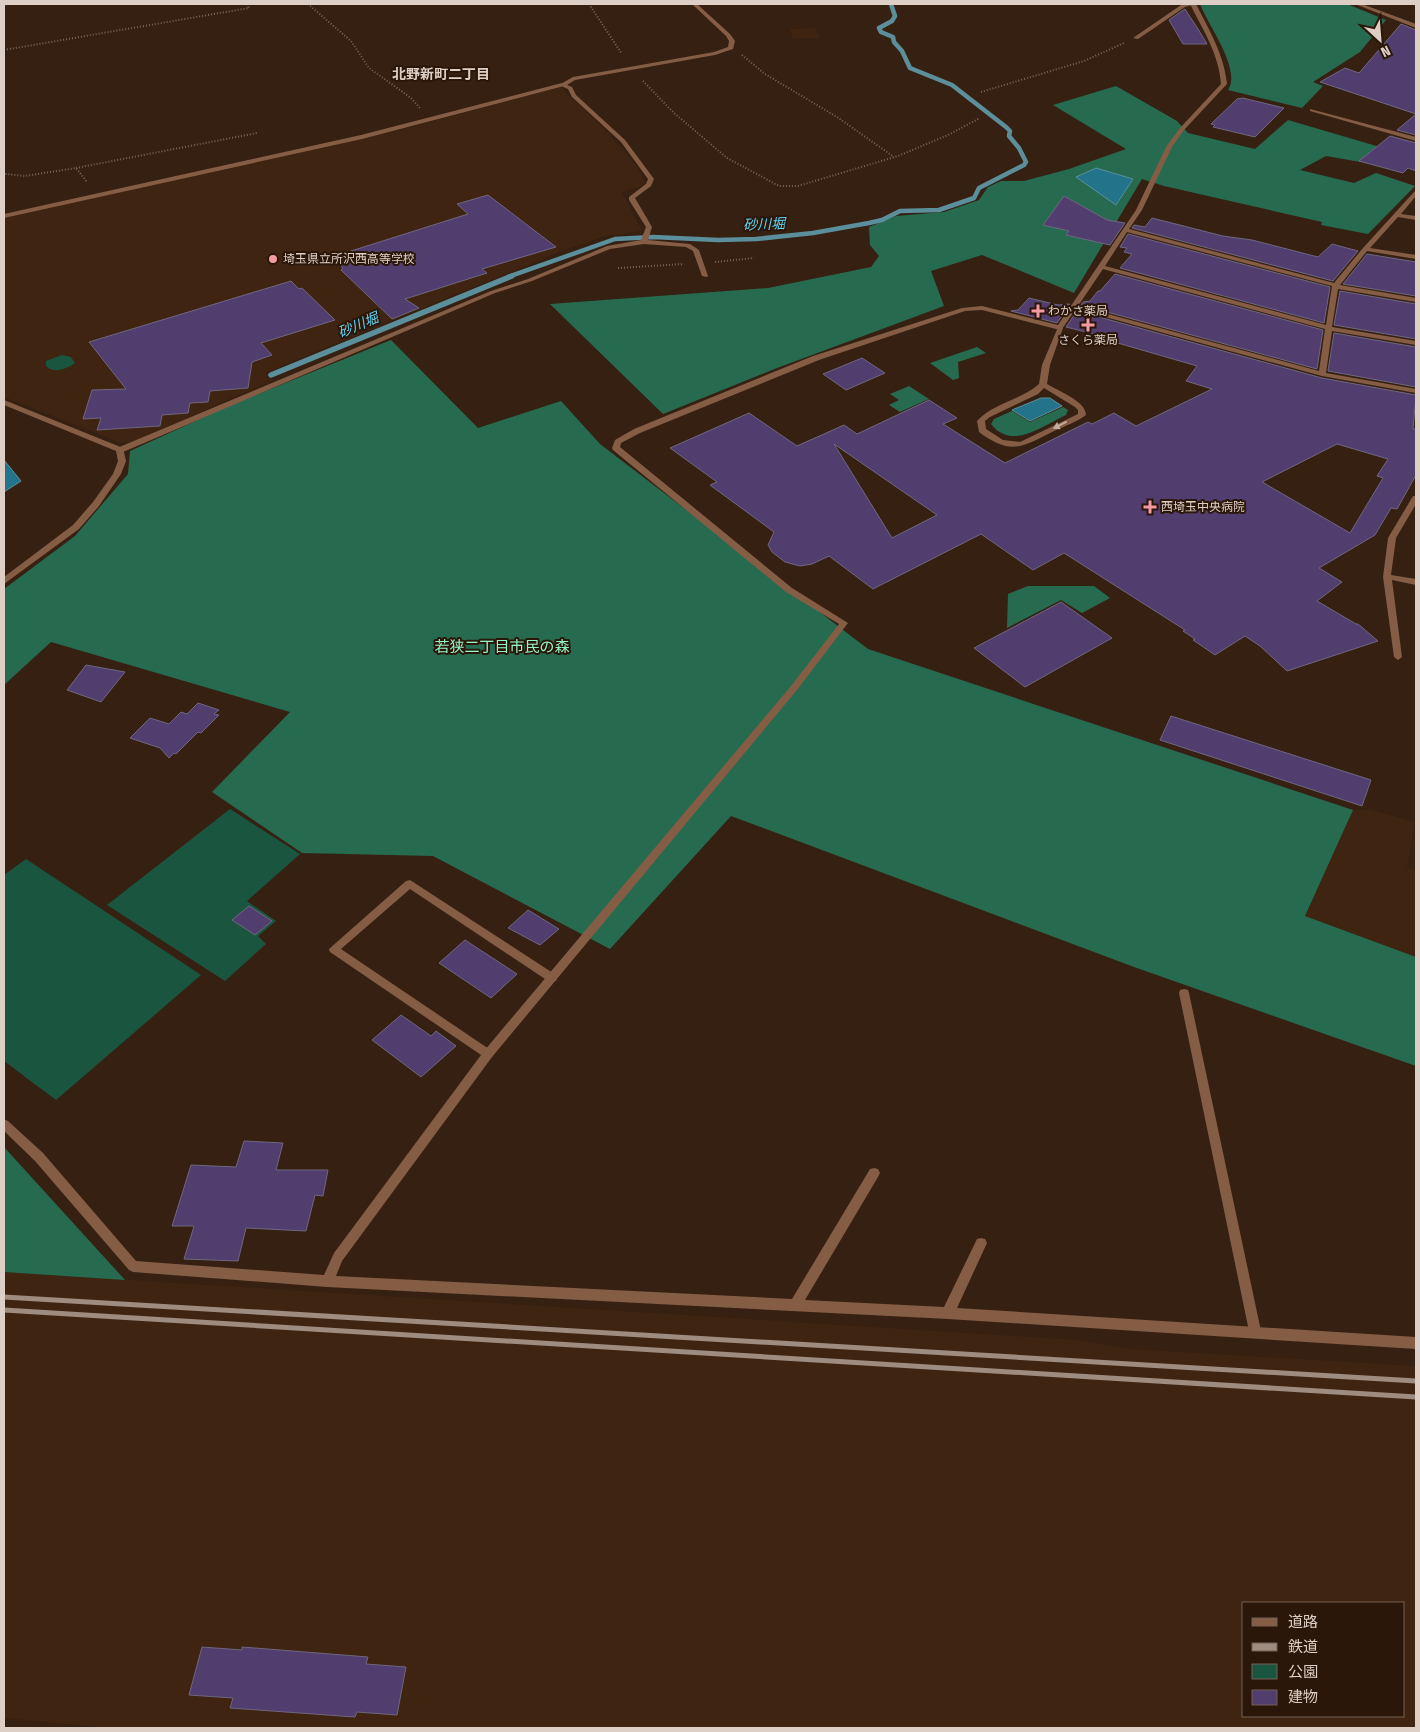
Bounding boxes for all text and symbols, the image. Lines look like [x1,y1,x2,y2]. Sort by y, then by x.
north arrow [1355,15,1405,65]
text: N [1378,42,1393,61]
district label: 北野新町二丁目 [392,66,490,83]
water label: 砂川堀 [743,215,787,234]
place label: 埼玉県立所沢西高等学校 [283,252,415,266]
marker: 埼玉県立所沢西高等学校 [267,253,279,265]
place label: わかさ薬局 [1048,304,1108,318]
marker: わかさ薬局 [1032,305,1044,317]
water label: 砂川堀 [336,309,383,341]
marker: さくら薬局 [1082,319,1094,331]
place label: さくら薬局 [1058,333,1118,347]
one-way arrow [1053,422,1067,430]
marker: 西埼玉中央病院 [1143,500,1157,514]
place label: 西埼玉中央病院 [1161,500,1245,514]
park label: 若狭二丁目市民の森 [434,638,570,656]
legend [1242,1602,1405,1717]
text: 道路 [1288,1613,1318,1631]
text: 鉄道 [1288,1638,1318,1656]
text: 公園 [1288,1663,1318,1681]
text: 建物 [1288,1688,1318,1706]

